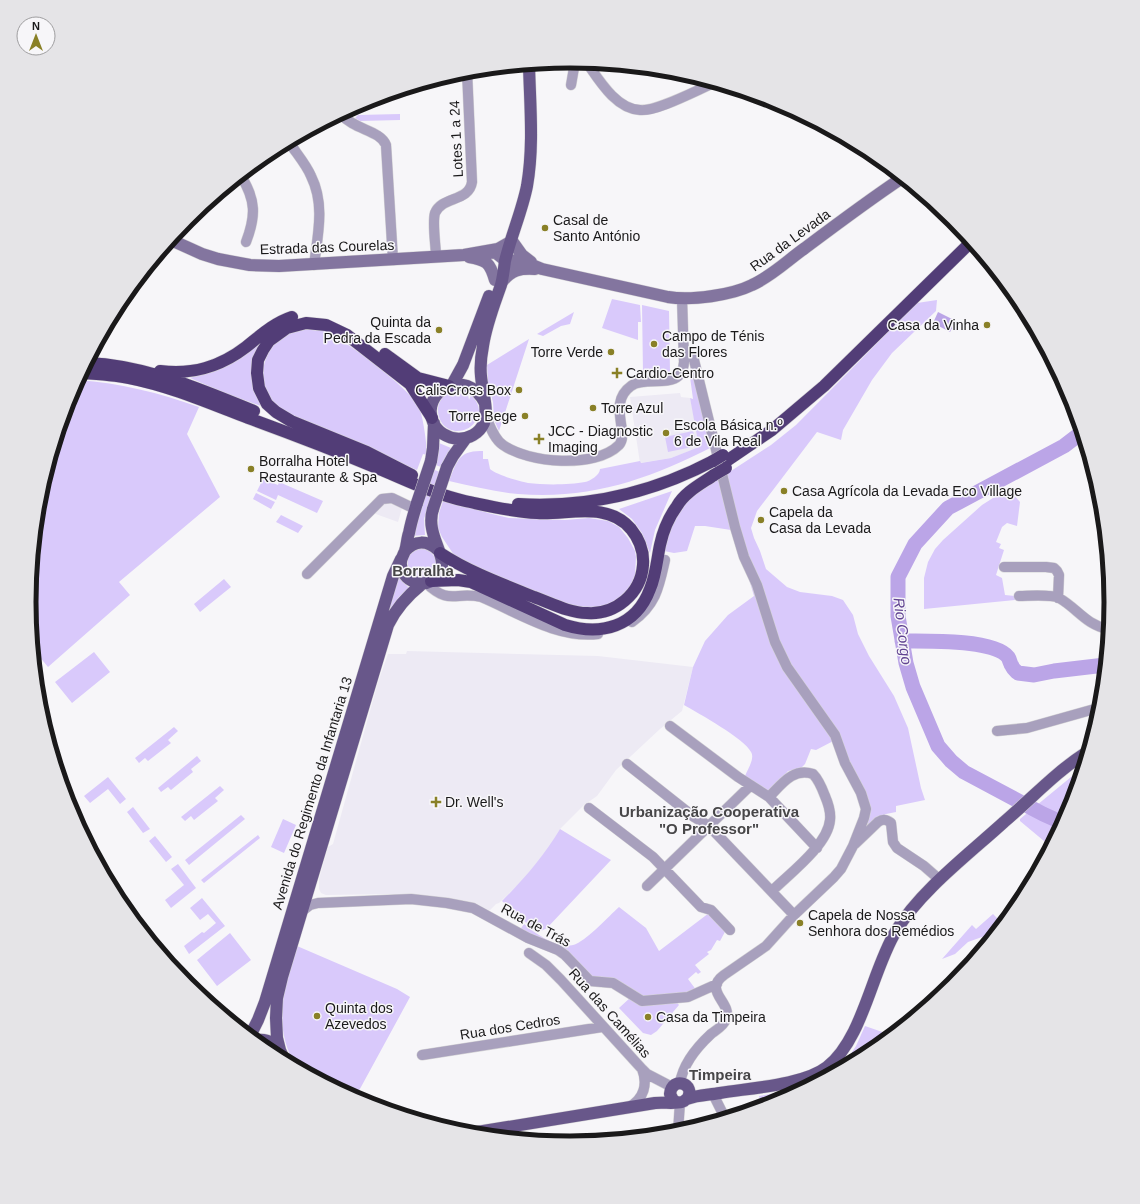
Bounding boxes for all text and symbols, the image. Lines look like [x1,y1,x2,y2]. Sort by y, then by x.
north arrow [16,16,56,56]
text: N [32,20,40,32]
street label: Lotes 1 a 24 [446,100,466,178]
street label: Rua da Levada [747,205,833,274]
place label: Casal de Santo António [553,212,640,244]
marker: Casal de Santo António [540,223,550,233]
street label: Estrada das Courelas [259,237,395,257]
place label: Quinta da Pedra da Escada [324,314,431,346]
place label: Casa da Vinha [887,317,979,333]
marker: Casa da Vinha [982,320,992,330]
marker: Quinta da Pedra da Escada [434,325,444,335]
place label: Campo de Ténis das Flores [662,328,764,360]
marker: Campo de Ténis das Flores [649,339,659,349]
place label: Torre Verde [531,344,603,360]
marker: Torre Verde [606,347,616,357]
place label: Cardio-Centro [626,365,714,381]
marker: Cardio-Centro [611,367,623,379]
place label: CalisCross Box [415,382,511,398]
marker: CalisCross Box [514,385,524,395]
place label: Torre Azul [601,400,663,416]
marker: Torre Azul [588,403,598,413]
place label: Torre Bege [449,408,517,424]
marker: Torre Bege [520,411,530,421]
place label: Escola Básica n.º 6 de Vila Real [674,417,783,449]
place label: JCC - Diagnostic Imaging [548,423,653,455]
marker: Escola Básica n.º 6 de Vila Real [661,428,671,438]
marker: JCC - Diagnostic Imaging [533,433,545,445]
place label: Borralha Hotel Restaurante & Spa [259,453,378,485]
marker: Borralha Hotel Restaurante & Spa [246,464,256,474]
place label: Casa Agrícola da Levada Eco Village [792,483,1022,499]
marker: Casa Agrícola da Levada Eco Village [779,486,789,496]
place label: Capela da Casa da Levada [769,504,871,536]
marker: Capela da Casa da Levada [756,515,766,525]
district label: Borralha [392,562,454,579]
water label: Rio Corgo [890,596,916,666]
street label: Avenida do Regimento da Infantaria 13 [269,674,355,911]
place label: Dr. Well's [445,794,503,810]
marker: Dr. Well's [430,796,442,808]
district label: Urbanização Cooperativa "O Professor" [619,803,800,837]
street label: Rua de Trás [499,900,573,950]
place label: Capela de Nossa Senhora dos Remédios [808,907,954,939]
marker: Capela de Nossa Senhora dos Remédios [795,918,805,928]
street label: Rua das Camélias [566,965,654,1061]
place label: Quinta dos Azevedos [325,1000,393,1032]
place label: Casa da Timpeira [656,1009,766,1025]
marker: Quinta dos Azevedos [312,1011,322,1021]
street label: Rua dos Cedros [459,1011,561,1043]
marker: Casa da Timpeira [643,1012,653,1022]
district label: Timpeira [689,1066,752,1083]

